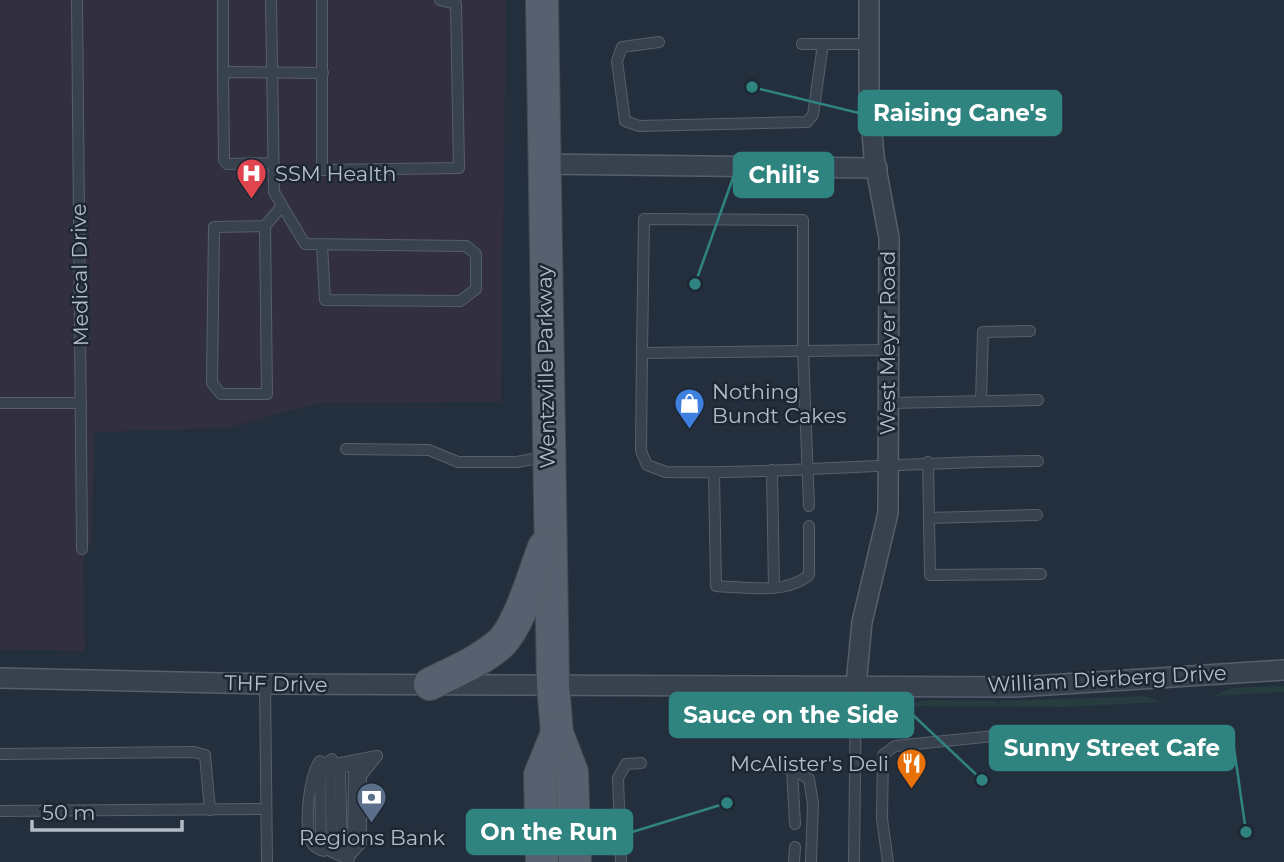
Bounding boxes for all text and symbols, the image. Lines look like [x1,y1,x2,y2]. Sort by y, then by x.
callout: Raising Cane's [859,91,1061,135]
text: Raising Cane's [873,99,1047,127]
callout: Chili's [734,153,833,197]
hospital icon: SSM Health [235,157,269,201]
place label: SSM Health [275,161,396,186]
text: Chili's [749,161,819,189]
street label: Medical Drive [66,203,93,347]
street label: West Meyer Road [875,251,900,435]
street label: Wentzville Parkway [531,264,560,469]
place label: Nothing Bundt Cakes [712,379,846,428]
shop icon: Nothing Bundt Cakes [672,387,706,431]
street label: William Dierberg Drive [987,660,1227,697]
street label: THF Drive [224,670,328,697]
callout: Sauce on the Side [670,693,913,737]
text: Sauce on the Side [683,701,899,729]
callout: Sunny Street Cafe [990,726,1234,770]
text: Sunny Street Cafe [1004,734,1220,762]
restaurant icon: McAlister's Deli [895,747,929,791]
place label: McAlister's Deli [730,751,889,776]
bank icon: Regions Bank [355,781,389,825]
scale bar [32,788,182,832]
text: 50 m [42,800,96,825]
callout: On the Run [467,810,632,854]
text: On the Run [480,818,618,846]
place label: Regions Bank [299,825,445,850]

